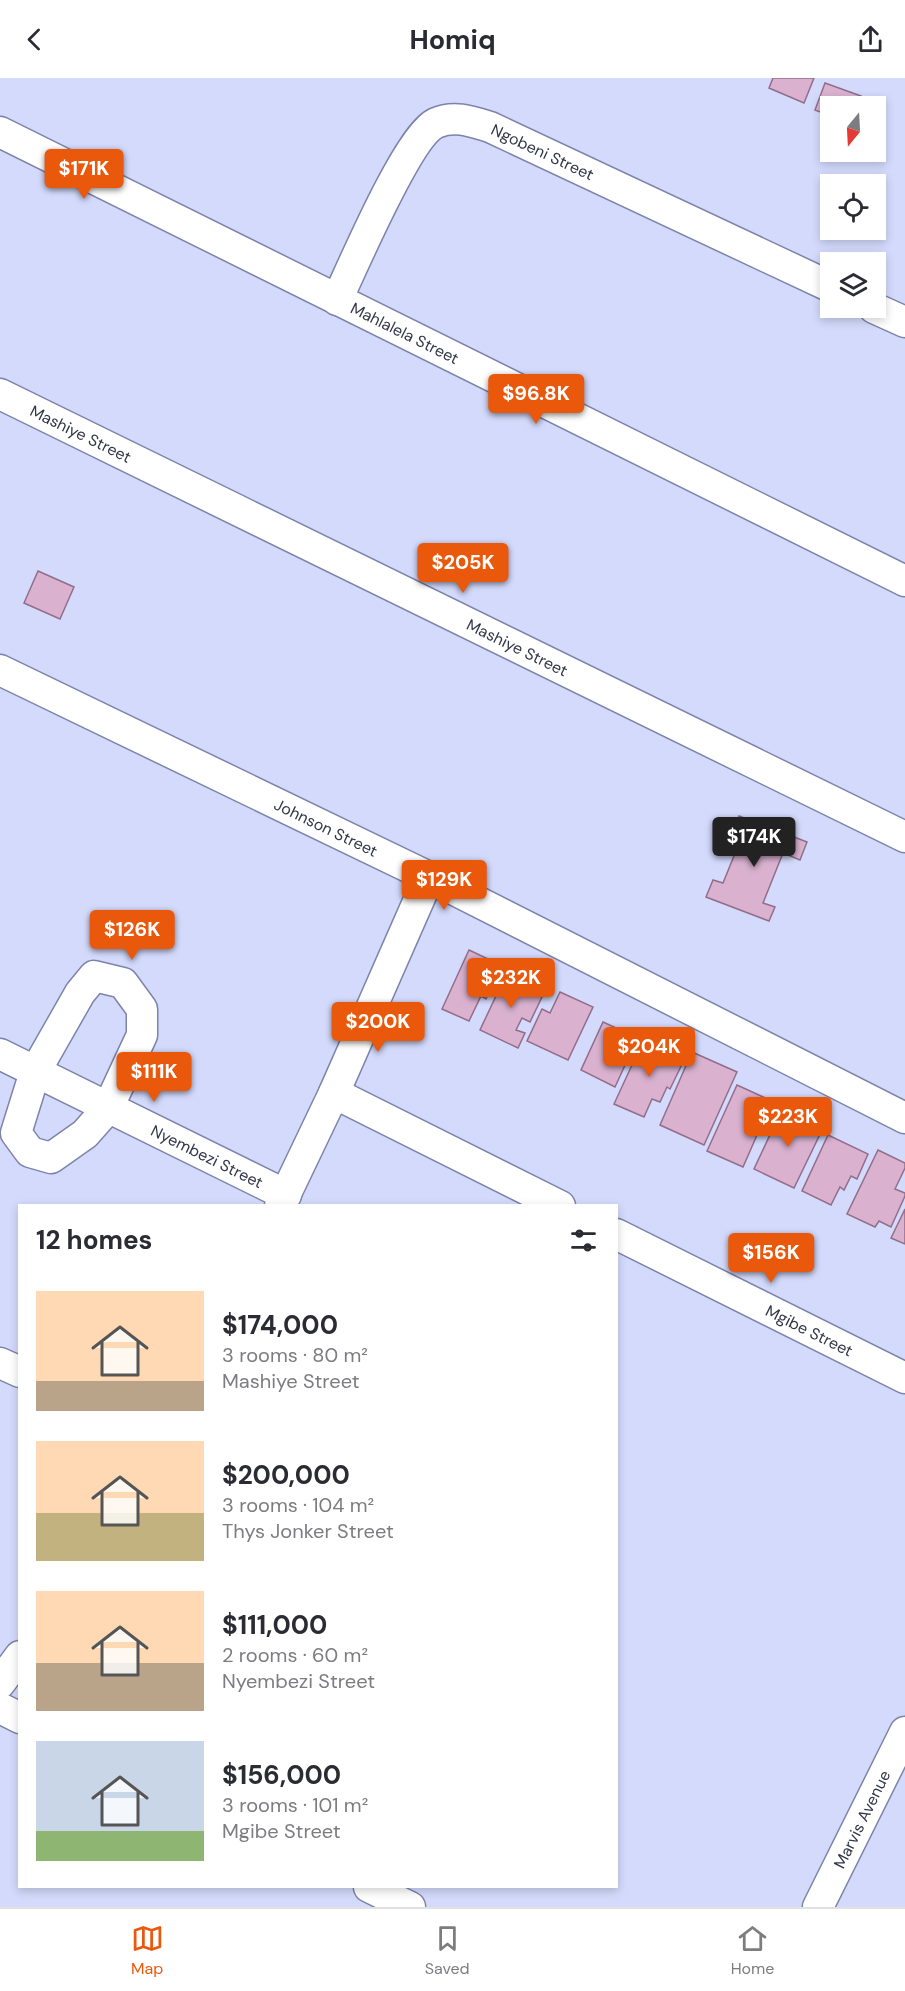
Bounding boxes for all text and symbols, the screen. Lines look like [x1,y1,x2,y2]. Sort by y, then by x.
text: Homiq [409,22,496,57]
icon: back [18,23,51,56]
icon: share [854,23,887,56]
north arrow [820,96,886,162]
map controls [820,96,886,318]
street label: Ngobeni Street [488,119,597,185]
pin: $171K [42,149,126,200]
text: $171K [59,155,109,181]
button: locate [820,174,886,240]
button: layers [820,252,886,318]
street label: Mahlalela Street [347,297,463,369]
pin: $96.8K [487,374,585,425]
text: $96.8K [502,380,570,406]
street label: Mashiye Street [27,400,135,467]
pin: $205K [421,543,505,594]
text: $205K [431,549,495,575]
street label: Mashiye Street [463,614,571,681]
street label: Johnson Street [271,793,381,861]
pin: $174K [712,817,796,868]
text: $174K [726,823,782,849]
pin: $129K [402,860,486,911]
text: $129K [416,866,472,892]
pin: $126K [90,910,174,961]
text: $126K [104,916,160,942]
pin: $232K [469,958,553,1009]
text: $232K [481,964,541,990]
pin: $200K [336,1002,420,1053]
text: $200K [346,1008,410,1034]
pin: $204K [607,1027,691,1078]
text: $204K [617,1033,681,1059]
pin: $111K [112,1052,196,1103]
text: $111K [131,1058,177,1084]
pin: $223K [746,1097,830,1148]
text: $223K [758,1103,818,1129]
street label: Nyembezi Street [148,1120,267,1193]
text: 12 homes [36,1223,152,1257]
icon: filters [567,1224,600,1257]
pin: $156K [729,1233,813,1284]
text: $156K [742,1239,800,1265]
street label: Mgibe Street [762,1300,857,1361]
text: $174,000 [222,1308,338,1342]
icon: home [84,1315,156,1387]
text: 3 rooms · 80 m² [222,1342,368,1368]
text: Mashiye Street [222,1368,360,1394]
text: $200,000 [222,1458,350,1492]
icon: home [84,1465,156,1537]
text: 3 rooms · 104 m² [222,1492,374,1518]
text: Thys Jonker Street [222,1518,394,1544]
text: $111,000 [222,1608,327,1642]
icon: home [84,1615,156,1687]
text: 2 rooms · 60 m² [222,1642,368,1668]
text: Nyembezi Street [222,1668,375,1694]
text: $156,000 [222,1758,341,1792]
icon: home [84,1765,156,1837]
street label: Marvis Avenue [828,1767,895,1872]
text: 3 rooms · 101 m² [222,1792,368,1818]
text: Mgibe Street [222,1818,341,1844]
tab: Map [131,1922,164,1979]
tab: Saved [425,1922,470,1979]
tab: Home [731,1922,774,1979]

